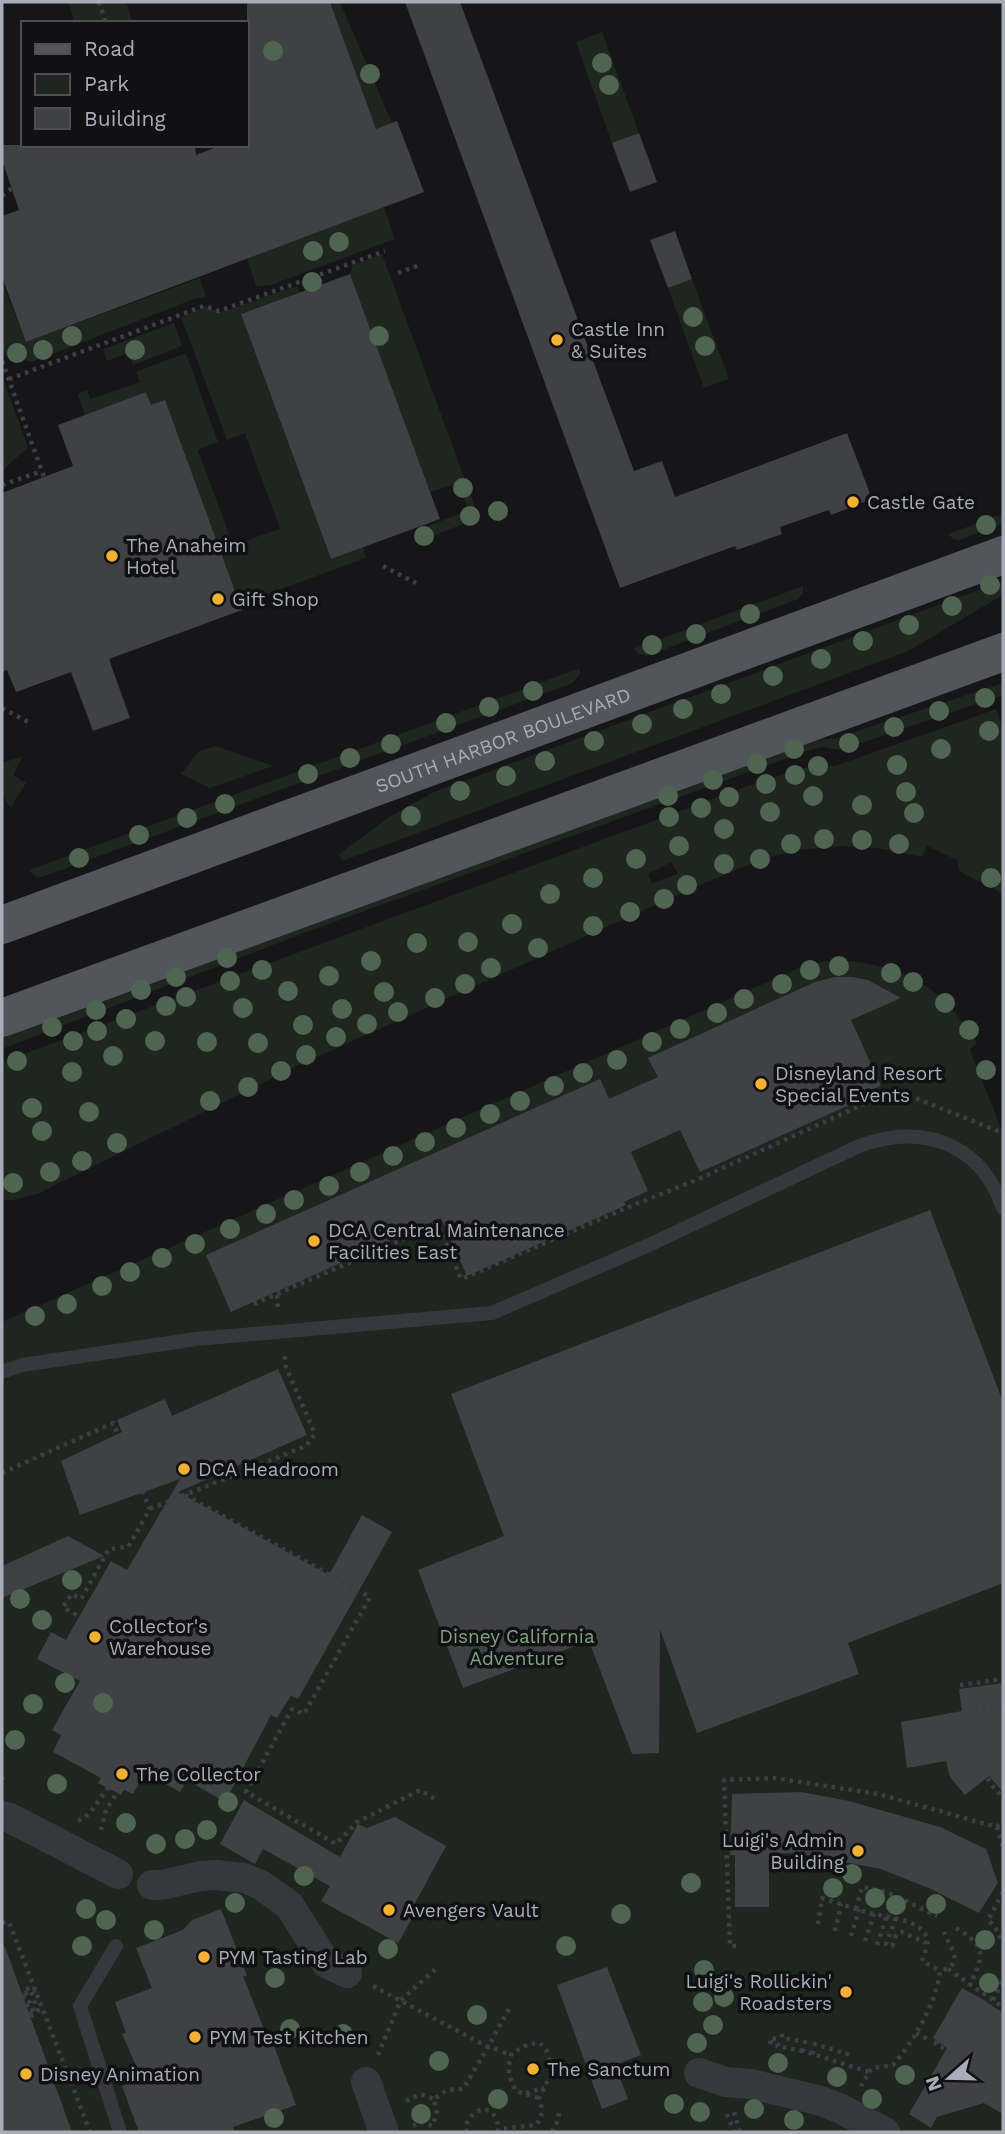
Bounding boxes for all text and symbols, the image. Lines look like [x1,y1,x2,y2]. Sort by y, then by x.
legend [21,21,248,147]
text: Road [84,36,135,61]
text: Park [84,71,129,96]
text: Building [84,106,166,131]
place label: Castle Inn & Suites [571,318,665,363]
marker: Castle Inn & Suites [549,332,565,348]
place label: Castle Gate [867,491,975,514]
marker: Castle Gate [845,494,861,510]
place label: The Anaheim Hotel [126,534,246,579]
marker: The Anaheim Hotel [104,548,120,564]
place label: Gift Shop [232,588,319,611]
marker: Gift Shop [210,591,226,607]
street label: SOUTH HARBOR BOULEVARD [372,683,634,798]
place label: Disneyland Resort Special Events [775,1062,942,1107]
marker: Disneyland Resort Special Events [753,1076,769,1092]
place label: DCA Central Maintenance Facilities East [328,1219,565,1264]
marker: DCA Central Maintenance Facilities East [306,1233,322,1249]
place label: DCA Headroom [198,1458,339,1481]
marker: DCA Headroom [176,1461,192,1477]
place label: Collector's Warehouse [109,1615,212,1660]
park label: Disney California Adventure [439,1625,595,1670]
marker: Collector's Warehouse [87,1629,103,1645]
place label: The Collector [136,1763,261,1786]
marker: The Collector [114,1766,130,1782]
place label: Luigi's Admin Building [722,1829,845,1874]
marker: Luigi's Admin Building [850,1843,866,1859]
place label: Avengers Vault [403,1899,539,1922]
marker: Avengers Vault [381,1902,397,1918]
place label: PYM Tasting Lab [218,1946,368,1969]
marker: PYM Tasting Lab [196,1949,212,1965]
place label: Luigi's Rollickin' Roadsters [686,1970,832,2015]
marker: Luigi's Rollickin' Roadsters [838,1984,854,2000]
place label: PYM Test Kitchen [209,2026,368,2049]
marker: PYM Test Kitchen [187,2029,203,2045]
north arrow [914,2043,984,2113]
place label: The Sanctum [547,2058,670,2081]
marker: The Sanctum [525,2061,541,2077]
place label: Disney Animation [40,2063,200,2086]
marker: Disney Animation [18,2066,34,2082]
text: N [920,2073,947,2094]

